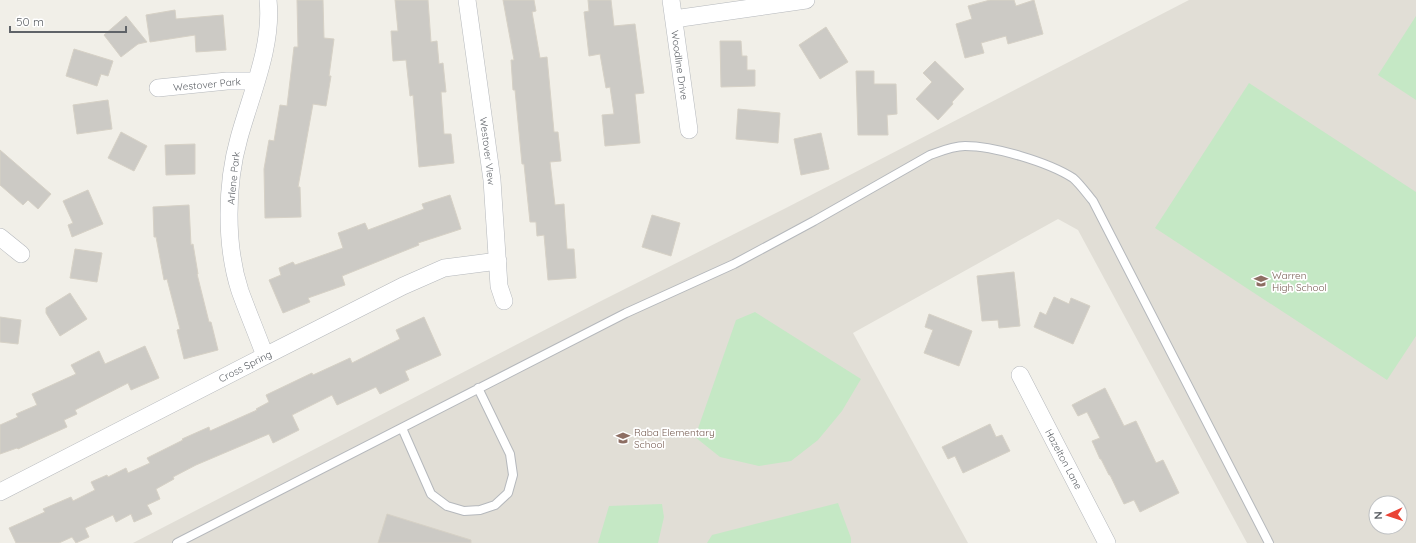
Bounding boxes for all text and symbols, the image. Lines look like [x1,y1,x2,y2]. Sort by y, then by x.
scale bar [10,8,126,34]
text: 50 m [16,14,44,29]
street label: Woodline Drive [668,29,691,101]
street label: Westover Park [173,75,241,94]
street label: Westover View [477,116,498,186]
street label: Arlene Park [224,151,243,205]
place label: Warren High School [1272,269,1327,294]
school or university icon: Warren High School [1253,273,1269,289]
street label: Cross Spring [216,347,274,385]
place label: Raba Elementary School [634,426,715,451]
street label: Hazelton Lane [1042,427,1085,492]
school or university icon: Raba Elementary School [615,430,631,446]
north arrow [1368,495,1408,535]
text: N [1371,511,1385,520]

